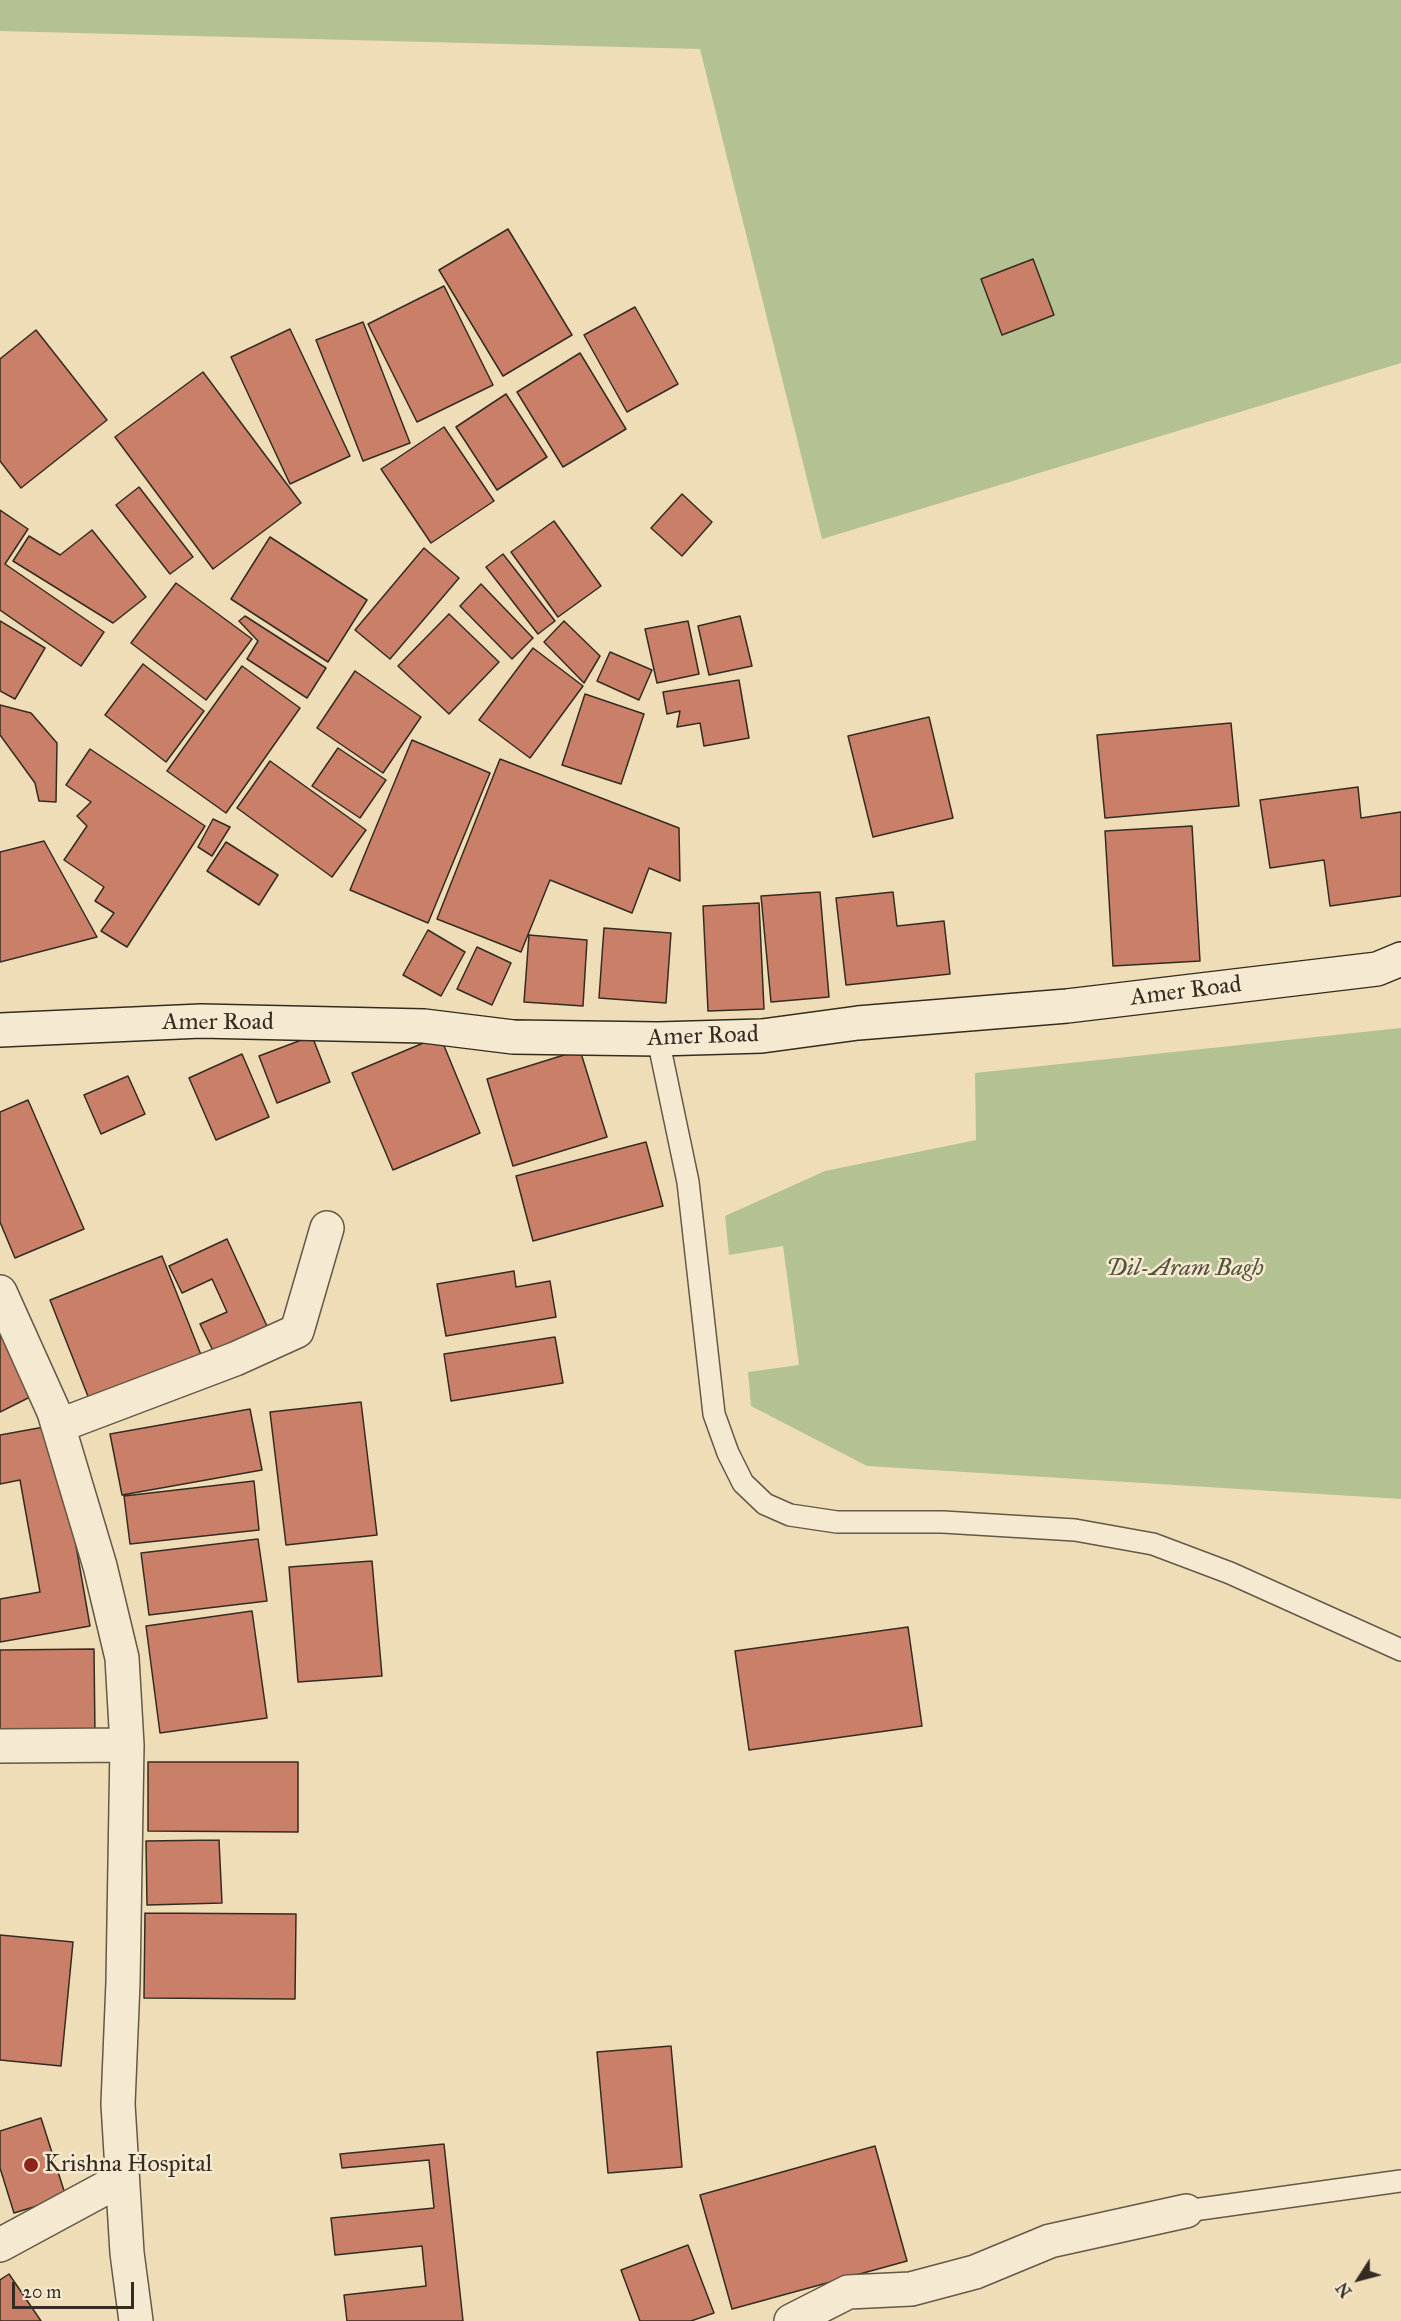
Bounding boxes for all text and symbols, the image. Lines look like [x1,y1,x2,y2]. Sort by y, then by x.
street label: Amer Road [1129,971,1243,1013]
street label: Amer Road [162,1009,274,1037]
street label: Amer Road [647,1021,759,1053]
park label: Dil-Aram Bagh [1106,1255,1264,1283]
place label: Krishna Hospital [44,2151,212,2179]
marker: Krishna Hospital [22,2156,40,2174]
north arrow [1329,2249,1389,2309]
scale bar [15,2270,136,2308]
text: N [1332,2279,1356,2301]
text: 20 m [23,2281,61,2303]

